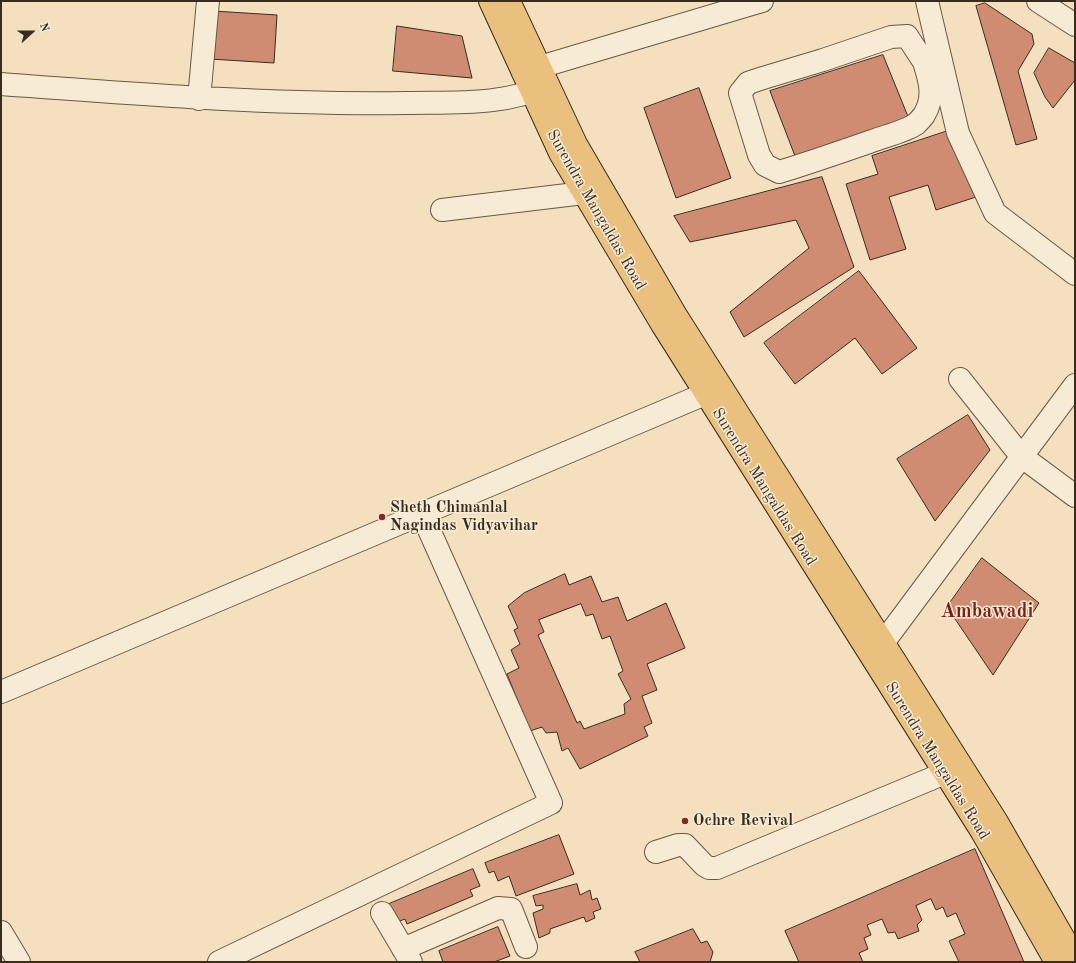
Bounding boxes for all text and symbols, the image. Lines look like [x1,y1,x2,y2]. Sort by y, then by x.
north arrow [12,12,52,52]
text: N [37,22,50,33]
street label: Surendra Mangaldas Road [542,126,650,294]
street label: Surendra Mangaldas Road [708,405,820,569]
place label: Sheth Chimanlal Nagindas Vidyavihar [390,498,538,536]
marker: Sheth Chimanlal Nagindas Vidyavihar [377,512,387,522]
district label: Ambawadi [941,600,1033,624]
street label: Surendra Mangaldas Road [881,679,993,843]
place label: Ochre Revival [693,811,793,831]
marker: Ochre Revival [680,816,690,826]

